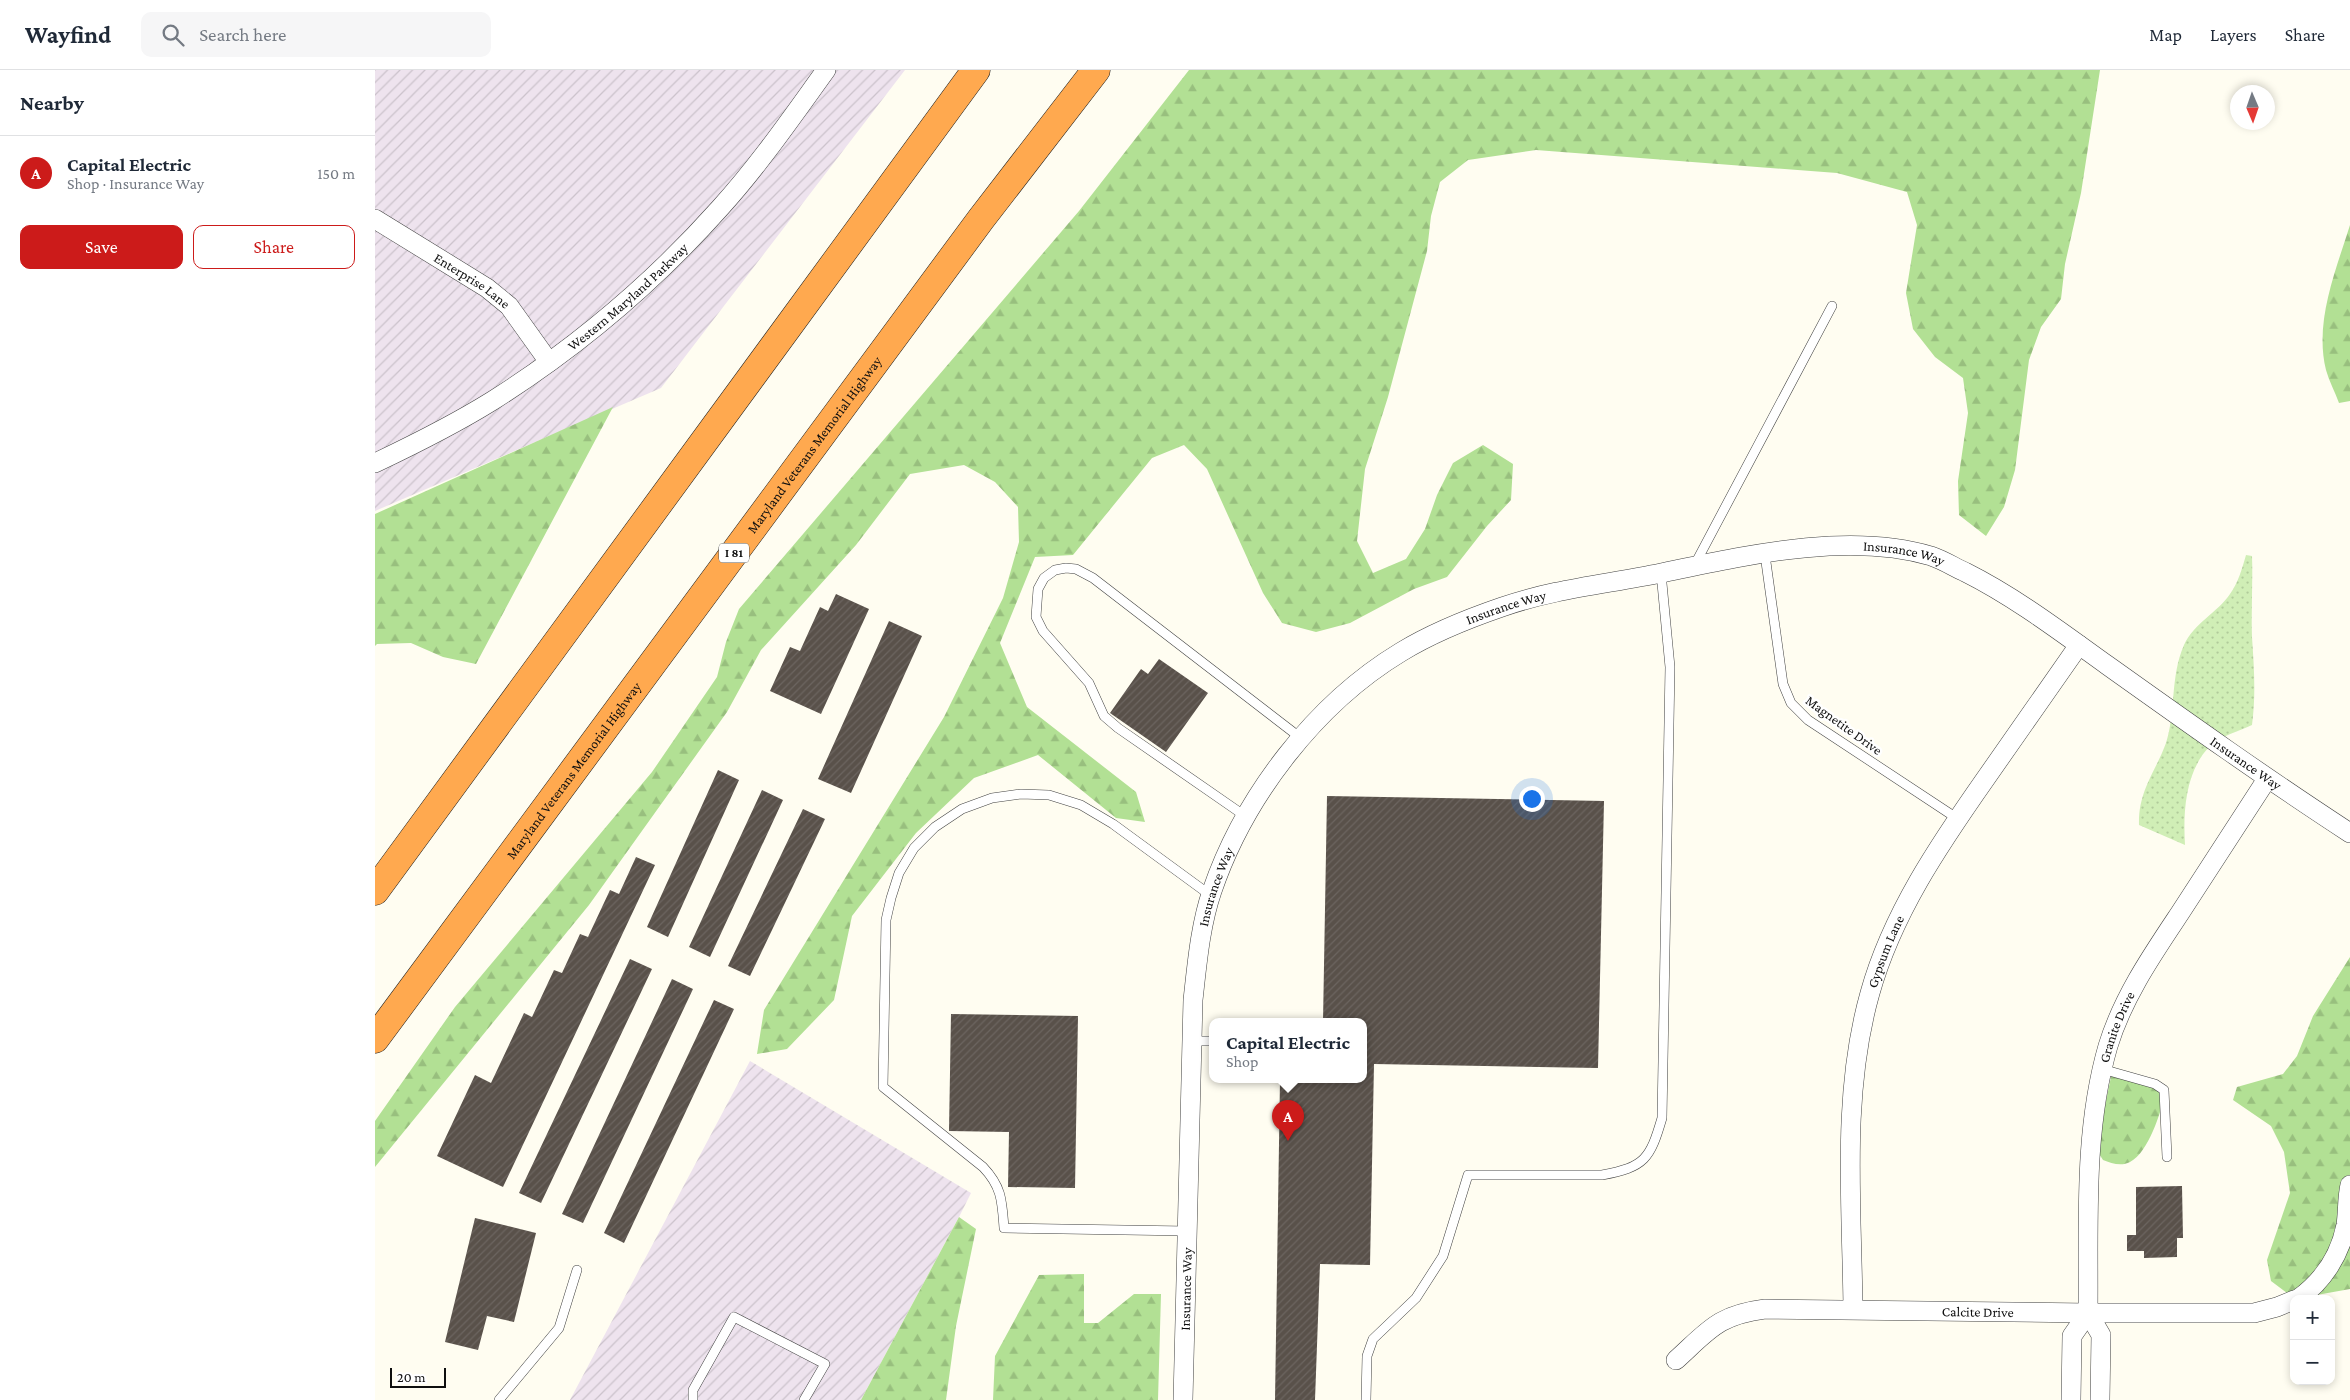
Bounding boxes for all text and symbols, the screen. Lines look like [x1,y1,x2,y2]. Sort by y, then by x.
search box [141,12,491,57]
text: Wayfind [25,21,111,48]
icon: search [159,21,187,49]
text: Search here [199,24,286,45]
text: Map [2149,25,2182,45]
text: Layers [2210,25,2257,45]
text: Share [2285,25,2325,45]
north arrow [2230,85,2275,130]
text: Nearby [20,91,84,115]
text: Capital Electric [67,154,191,175]
text: A [31,165,41,182]
text: 150 m [317,165,355,182]
text: Shop · Insurance Way [67,175,204,192]
button: Save [20,225,183,269]
button: Share [193,225,355,269]
street label: Western Maryland Parkway [564,239,691,354]
street label: Enterprise Lane [431,249,513,312]
street label: Maryland Veterans Memorial Highway [744,353,885,536]
street label: Insurance Way [1863,538,1948,569]
road number: I 81 [719,543,749,562]
street label: Insurance Way [1464,587,1548,627]
street label: Maryland Veterans Memorial Highway [503,678,644,862]
street label: Magnetite Drive [1803,692,1885,758]
street label: Insurance Way [2207,733,2285,793]
your location [1519,786,1545,812]
street label: Insurance Way [1195,844,1237,928]
street label: Gypsum Lane [1864,913,1907,990]
street label: Granite Drive [2096,989,2138,1064]
popup [1209,1018,1367,1083]
text: Capital Electric [1226,1032,1350,1053]
text: Shop [1226,1053,1258,1070]
pin: A [1272,1100,1304,1141]
street label: Insurance Way [1177,1247,1195,1331]
map controls [2290,1295,2335,1385]
button: + [2290,1295,2335,1340]
street label: Calcite Drive [1942,1303,2014,1320]
button: − [2290,1340,2335,1385]
scale bar [390,1365,446,1388]
text: 20 m [397,1369,425,1385]

